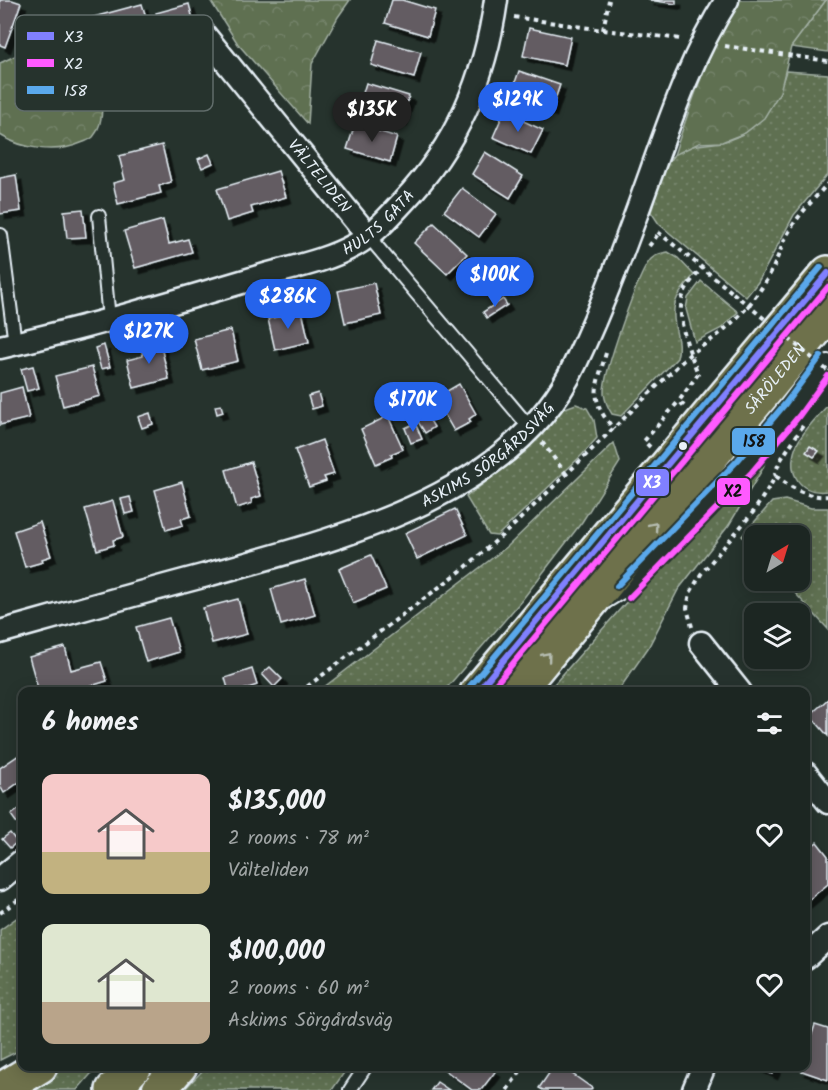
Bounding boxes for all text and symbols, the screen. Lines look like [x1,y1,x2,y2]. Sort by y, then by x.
legend [15,15,213,111]
text: X3 [64,25,83,50]
text: X2 [64,52,83,77]
text: 158 [64,79,88,104]
pin: $129K [476,82,560,133]
text: $129K [492,85,544,117]
pin: $135K [330,92,414,143]
text: $135K [347,95,397,127]
street label: VÄLTELIDEN [282,134,357,219]
street label: HULTS GATA [338,184,421,262]
pin: $100K [453,257,537,308]
text: $100K [470,260,520,292]
pin: $286K [246,279,330,330]
text: $286K [259,282,317,314]
pin: $127K [107,314,191,365]
text: $127K [123,317,175,349]
street label: SÄRÖLEDEN [738,338,812,420]
pin: $170K [371,382,455,433]
text: $170K [388,385,438,417]
street label: ASKIMS SÖRGÅRDSVÄG [417,397,561,514]
line badge: 158 [731,427,776,456]
text: 158 [743,430,766,455]
unlabelled marker [677,440,689,452]
line badge: X3 [635,468,670,497]
text: X3 [642,471,661,496]
line badge: X2 [716,477,751,506]
text: X2 [723,480,742,505]
one-way arrow [647,522,658,533]
north arrow [744,525,810,591]
map controls [744,525,810,669]
button: layers [744,603,810,669]
one-way arrow [540,652,551,663]
text: 6 homes [42,702,139,744]
icon: filters [753,707,786,740]
text: $135,000 [228,781,325,823]
icon: home [90,798,162,870]
icon: heart [753,818,786,851]
text: 2 rooms · 78 m² [228,823,369,855]
text: Välteliden [228,855,309,887]
text: $100,000 [228,931,325,973]
icon: home [90,948,162,1020]
icon: heart [753,968,786,1001]
text: 2 rooms · 60 m² [228,973,369,1005]
text: Askims Sörgårdsväg [228,1005,393,1037]

